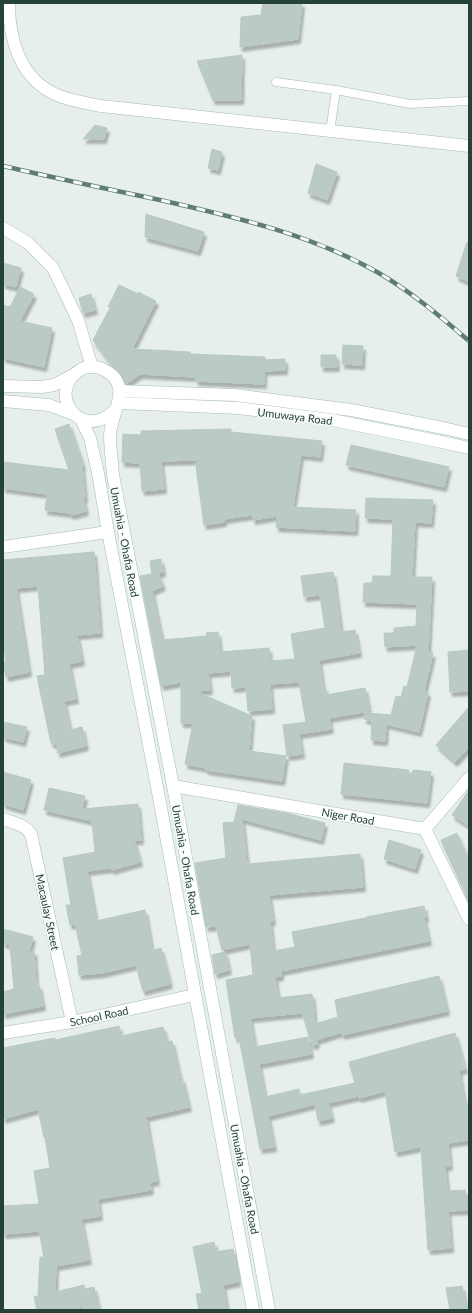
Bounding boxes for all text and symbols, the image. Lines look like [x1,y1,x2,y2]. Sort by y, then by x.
street label: Umuwaya Road [257,405,333,427]
street label: Umuahia - Ohafia Road [108,486,142,598]
street label: Umuahia - Ohafia Road [170,804,202,916]
street label: Niger Road [321,805,375,827]
street label: Macaulay Street [34,873,62,951]
street label: School Road [68,1003,130,1029]
street label: Umuahia - Ohafia Road [228,1123,262,1235]

